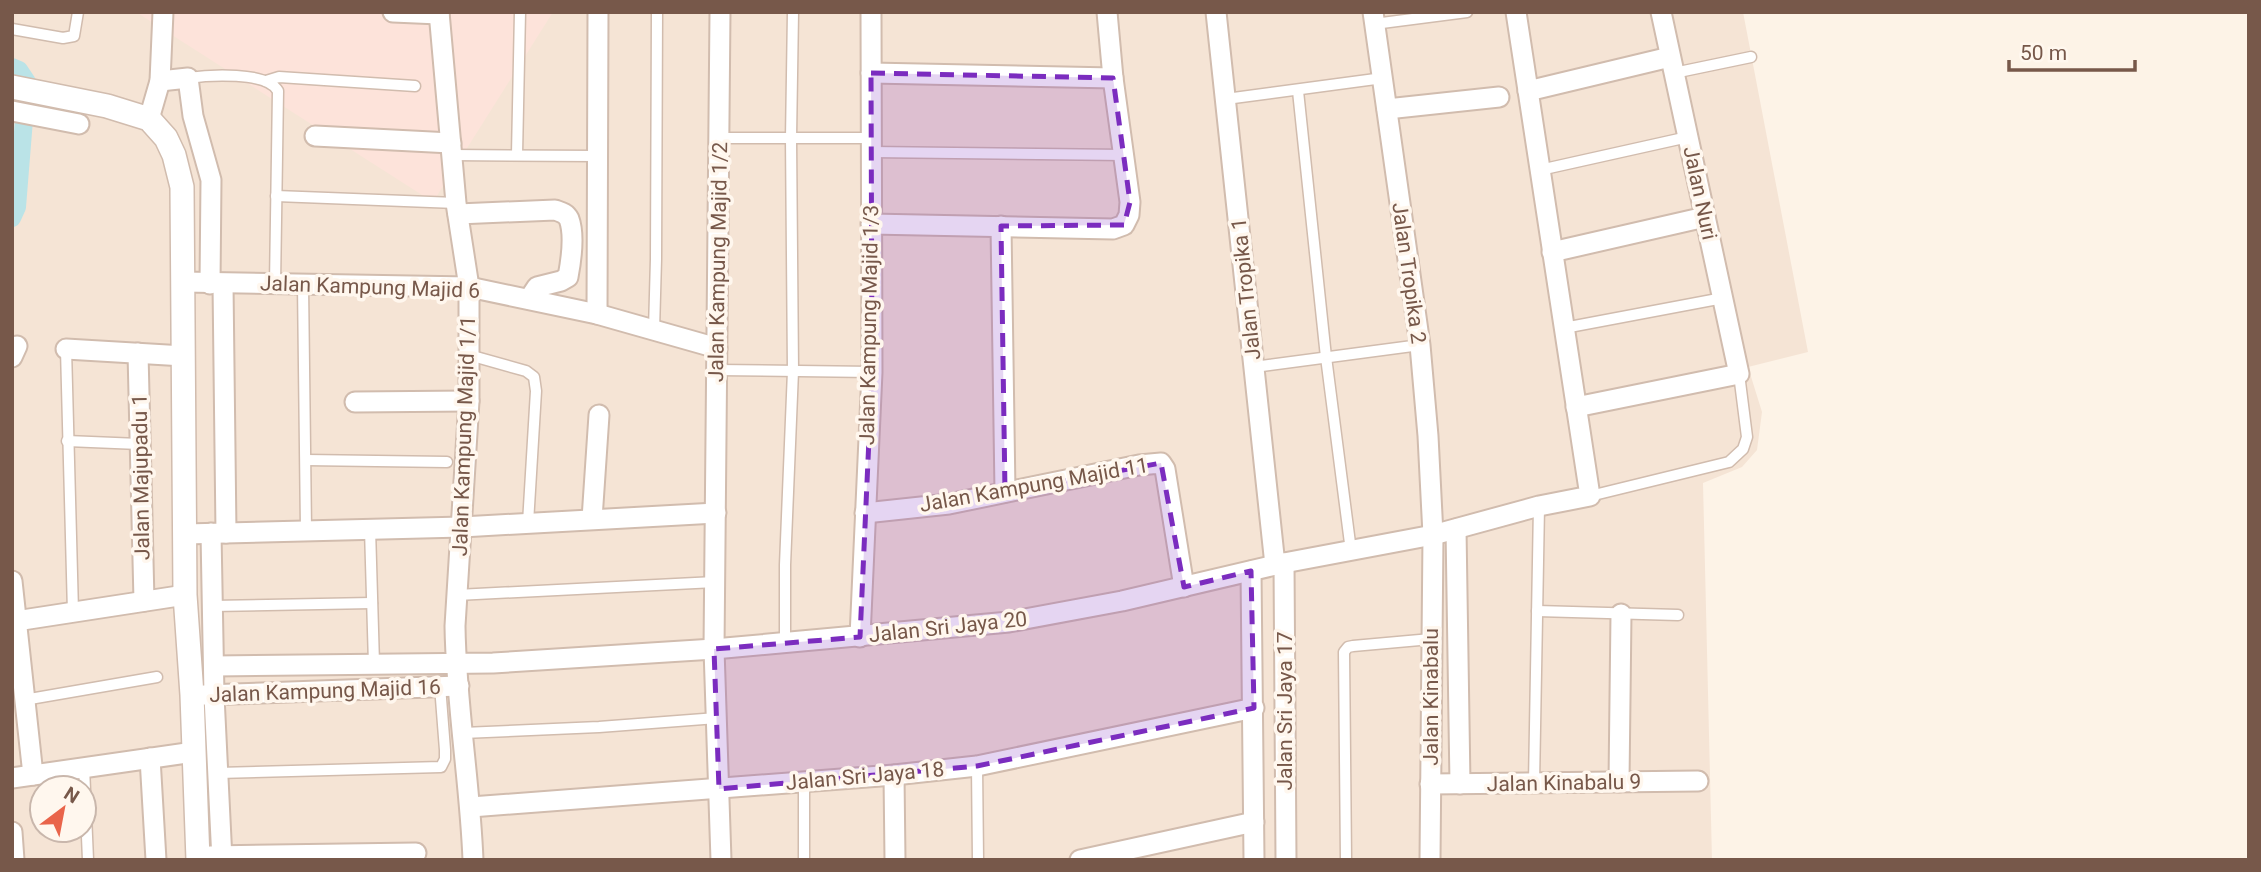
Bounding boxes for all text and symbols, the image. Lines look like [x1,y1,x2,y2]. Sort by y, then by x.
scale bar [2009,28,2135,72]
text: 50 m [2020,41,2067,65]
street label: Jalan Kampung Majid 1/2 [704,141,732,382]
street label: Jalan Nuri [1678,144,1722,242]
street label: Jalan Tropika 2 [1387,201,1431,345]
street label: Jalan Kampung Majid 1/3 [855,205,883,445]
street label: Jalan Tropika 1 [1227,217,1265,361]
street label: Jalan Kampung Majid 6 [260,271,480,303]
street label: Jalan Kampung Majid 1/1 [448,315,480,557]
street label: Jalan Majupadu 1 [128,394,154,560]
street label: Jalan Kampung Majid 11 [918,453,1150,517]
street label: Jalan Sri Jaya 20 [868,607,1028,647]
street label: Jalan Kinabalu [1419,628,1443,766]
street label: Jalan Sri Jaya 17 [1273,631,1297,791]
street label: Jalan Kampung Majid 16 [209,675,441,707]
street label: Jalan Sri Jaya 18 [785,757,945,795]
street label: Jalan Kinabalu 9 [1487,770,1641,796]
north arrow [28,774,98,844]
text: N [60,782,84,808]

